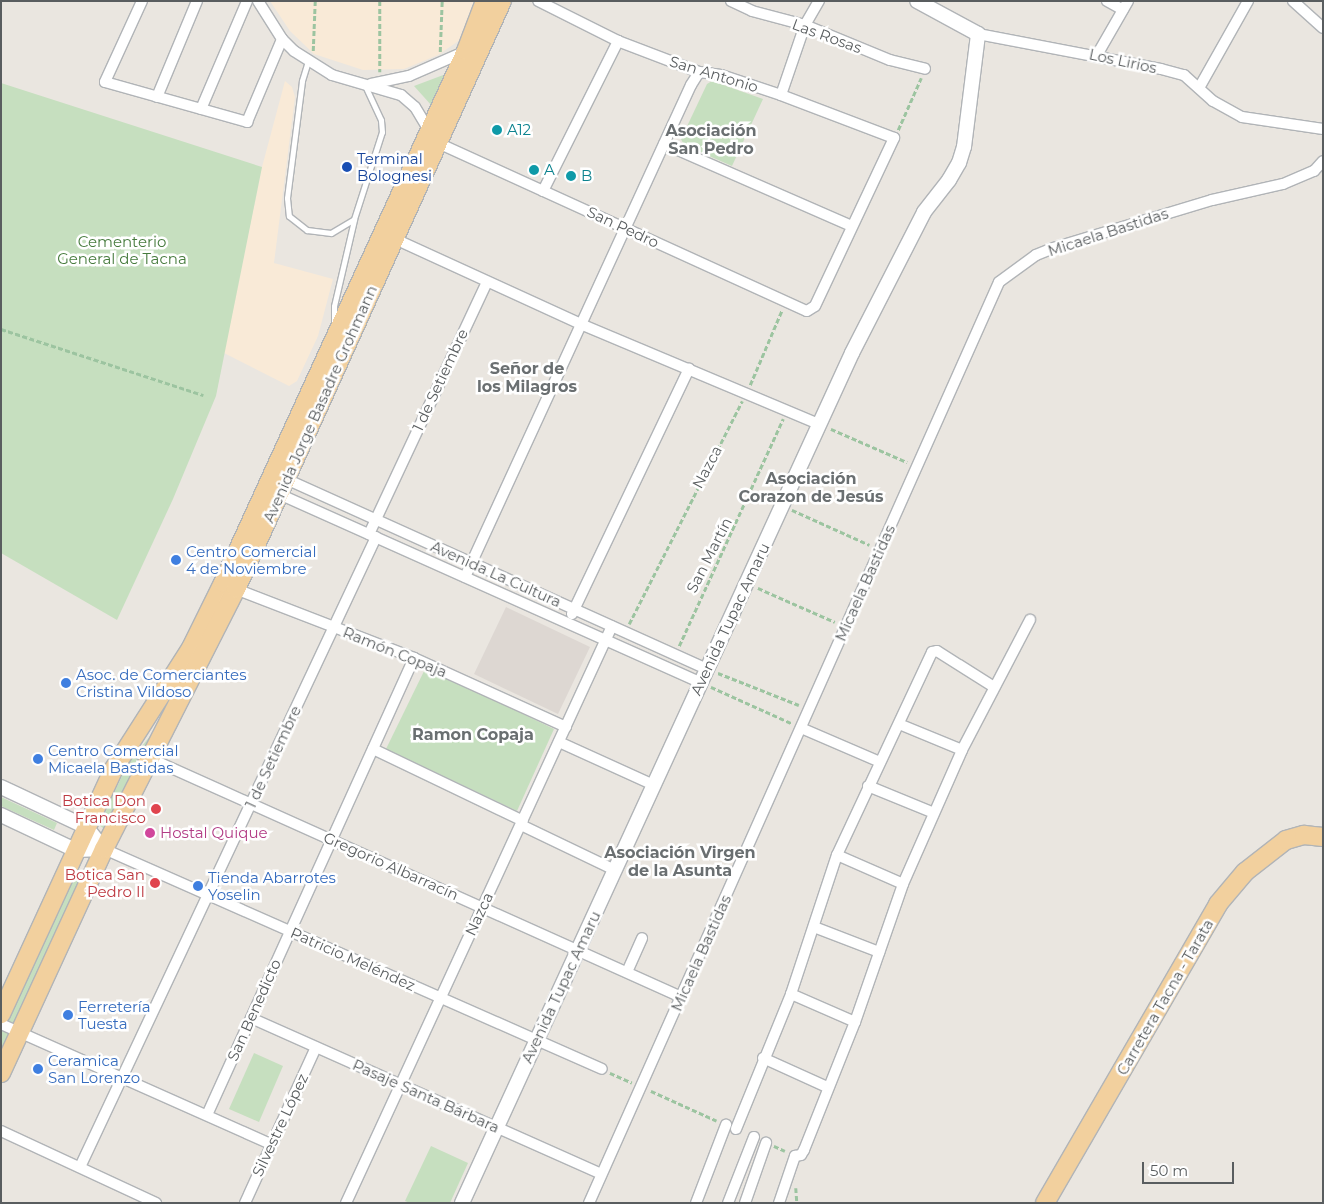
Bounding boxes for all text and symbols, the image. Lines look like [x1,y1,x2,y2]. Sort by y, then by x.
street label: Las Rosas [790,15,864,57]
street label: Los Lirios [1087,45,1159,77]
street label: San Antonio [667,52,761,96]
place label: A12 [507,121,531,139]
district label: Asociación San Pedro [665,121,757,159]
marker: A12 [491,124,503,136]
place label: Terminal Bolognesi [357,149,432,184]
marker: Terminal Bolognesi [341,161,353,173]
place label: A [544,161,555,179]
marker: A [528,164,540,176]
place label: B [581,167,592,185]
marker: B [565,170,577,182]
street label: San Pedro [584,203,662,251]
street label: Micaela Bastidas [1046,204,1170,260]
park label: Cementerio General de Tacna [57,232,187,267]
street label: Avenida Jorge Basadre Grohmann [259,283,381,525]
street label: 1 de Setiembre [408,326,472,434]
district label: Señor de los Milagros [477,359,577,397]
street label: Nazca [688,443,726,491]
district label: Asociación Corazon de Jesús [739,469,883,507]
street label: San Martín [682,514,736,596]
street label: Micaela Bastidas [831,522,899,644]
street label: Avenida La Cultura [428,537,564,611]
street label: Avenida Tupac Amaru [687,540,773,698]
place label: Centro Comercial 4 de Noviembre [186,542,316,577]
marker: Centro Comercial 4 de Noviembre [170,554,182,566]
street label: Ramón Copaja [340,623,450,681]
place label: Asoc. de Comerciantes Cristina Vildoso [76,665,246,700]
marker: Asoc. de Comerciantes Cristina Vildoso [60,677,72,689]
street label: 1 de Setiembre [241,703,305,811]
district label: Ramon Copaja [412,725,534,745]
place label: Centro Comercial Micaela Bastidas [48,741,178,776]
marker: Centro Comercial Micaela Bastidas [32,753,44,765]
place label: Botica Don Francisco [62,791,146,826]
marker: Botica Don Francisco [150,803,162,815]
place label: Hostal Quique [160,824,268,842]
marker: Hostal Quique [144,827,156,839]
street label: Gregorio Albarracín [321,828,461,904]
district label: Asociación Virgen de la Asunta [604,843,756,881]
place label: Botica San Pedro II [65,865,145,900]
place label: Tienda Abarrotes Yoselin [208,868,336,903]
marker: Botica San Pedro II [149,877,161,889]
marker: Tienda Abarrotes Yoselin [192,880,204,892]
street label: Nazca [461,889,497,939]
street label: Micaela Bastidas [667,892,735,1014]
street label: Avenida Tupac Amaru [518,908,604,1066]
street label: Carretera Tacna - Tarata [1113,916,1217,1078]
street label: Patricio Meléndez [288,923,418,995]
street label: San Benedicto [223,956,285,1064]
place label: Ferretería Tuesta [78,997,151,1032]
marker: Ferretería Tuesta [62,1009,74,1021]
place label: Ceramica San Lorenzo [48,1051,140,1086]
street label: Pasaje Santa Bárbara [350,1055,502,1137]
marker: Ceramica San Lorenzo [32,1063,44,1075]
street label: Silvestre López [248,1071,312,1179]
scale bar [1144,1152,1236,1184]
text: 50 m [1150,1161,1188,1180]

